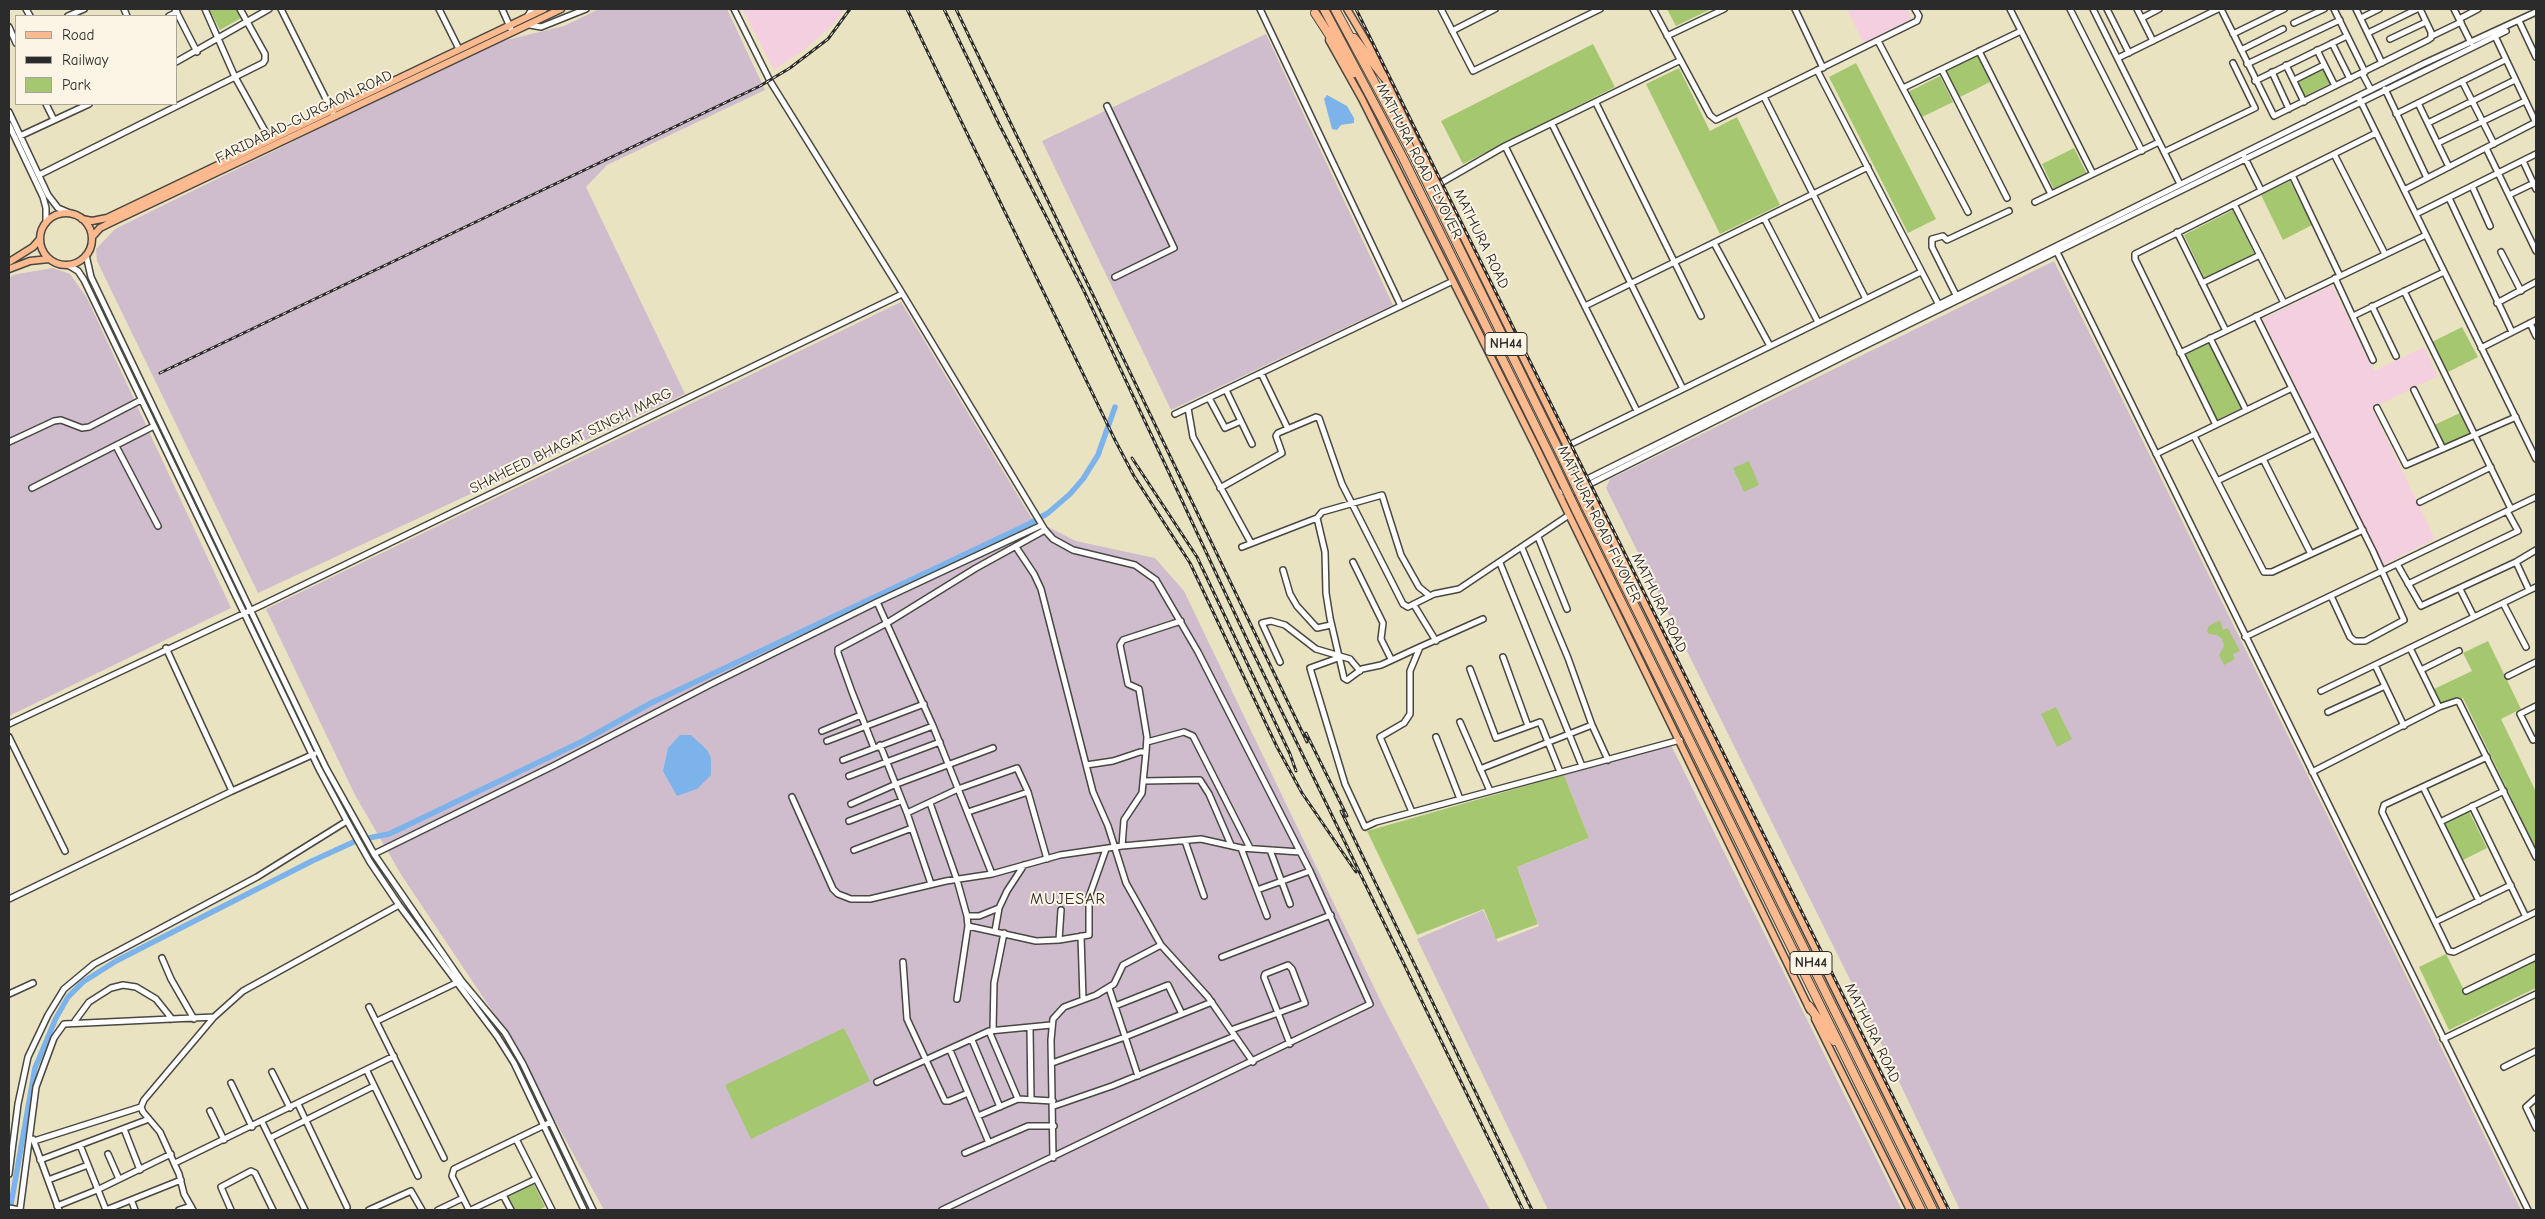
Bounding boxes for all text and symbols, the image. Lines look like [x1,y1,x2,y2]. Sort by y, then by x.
legend [15,15,178,105]
text: Road [62,26,94,44]
text: Railway [62,51,108,69]
street label: FARIDABAD-GURGAON ROAD [213,66,395,168]
text: Park [62,76,91,94]
street label: MATHURA ROAD FLYOVER [1372,80,1466,242]
street label: MATHURA ROAD [1449,186,1513,292]
road number: NH44 [1485,332,1527,356]
street label: SHAHEED BHAGAT SINGH MARG [467,384,675,498]
street label: MATHURA ROAD FLYOVER [1553,443,1645,605]
street label: MATHURA ROAD [1627,550,1691,656]
district label: MUJESAR [1029,889,1107,909]
road number: NH44 [1790,951,1832,974]
street label: MATHURA ROAD [1840,980,1904,1086]

